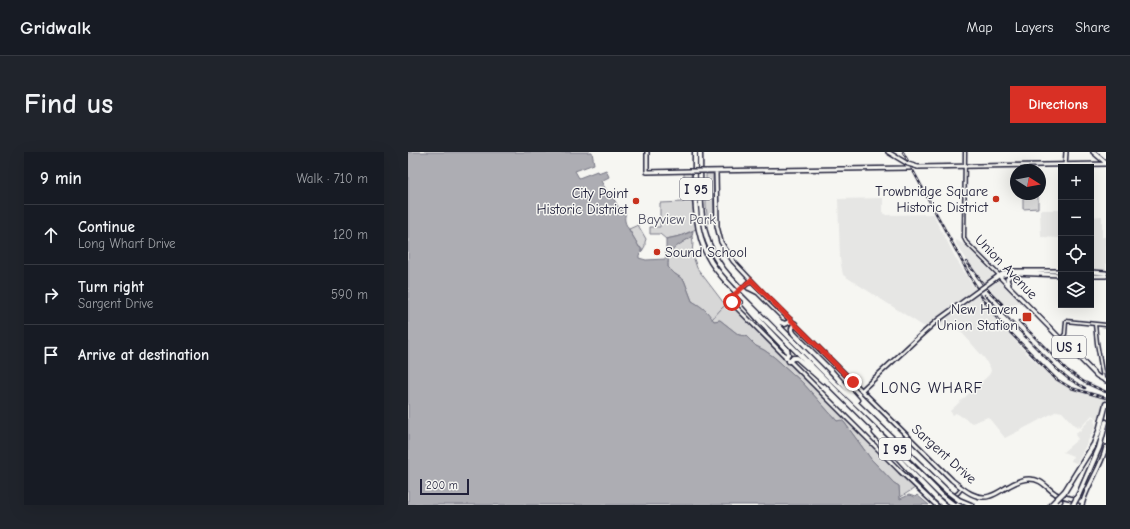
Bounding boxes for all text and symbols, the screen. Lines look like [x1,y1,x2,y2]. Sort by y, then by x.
text: Gridwalk [20,17,91,39]
text: Map [966,19,993,36]
text: Layers [1015,19,1053,36]
text: Share [1075,19,1110,36]
button: Directions [1010,86,1106,123]
text: Find us [24,88,113,120]
north arrow [1010,164,1046,200]
map controls [1058,164,1094,308]
button: + [1058,164,1094,200]
text: 9 min [40,169,82,188]
text: Walk · 710 m [296,171,368,186]
road number: I 95 [680,178,712,200]
place label: Trowbridge Square Historic District [875,183,989,216]
place label: City Point Historic District [536,185,629,218]
marker: Trowbridge Square Historic District [991,194,1001,204]
marker: City Point Historic District [631,196,641,206]
button: − [1058,200,1094,236]
park label: Bayview Park [638,211,716,228]
text: Continue [78,218,135,236]
icon: ahead [40,224,62,246]
text: 120 m [333,227,368,242]
street label: Union Avenue [971,231,1041,303]
text: Long Wharf Drive [78,236,176,251]
button: locate [1058,236,1094,272]
place label: Sound School [665,244,747,261]
marker: Sound School [652,247,662,257]
button: layers [1058,272,1094,308]
text: Turn right [78,278,144,296]
icon: right [40,284,62,306]
text: 590 m [331,287,368,302]
route start [723,293,741,311]
text: Sargent Drive [78,296,153,311]
place label: New Haven Union Station [937,301,1018,334]
marker: New Haven Union Station [1021,311,1033,323]
road number: US 1 [1052,336,1086,358]
icon: arrive [40,344,62,366]
text: Arrive at destination [78,346,209,364]
route end [844,373,862,391]
district label: LONG WHARF [881,379,983,397]
street label: Sargent Drive [908,421,980,487]
road number: I 95 [879,438,911,460]
scale bar [420,477,469,496]
text: 200 m [426,479,458,492]

